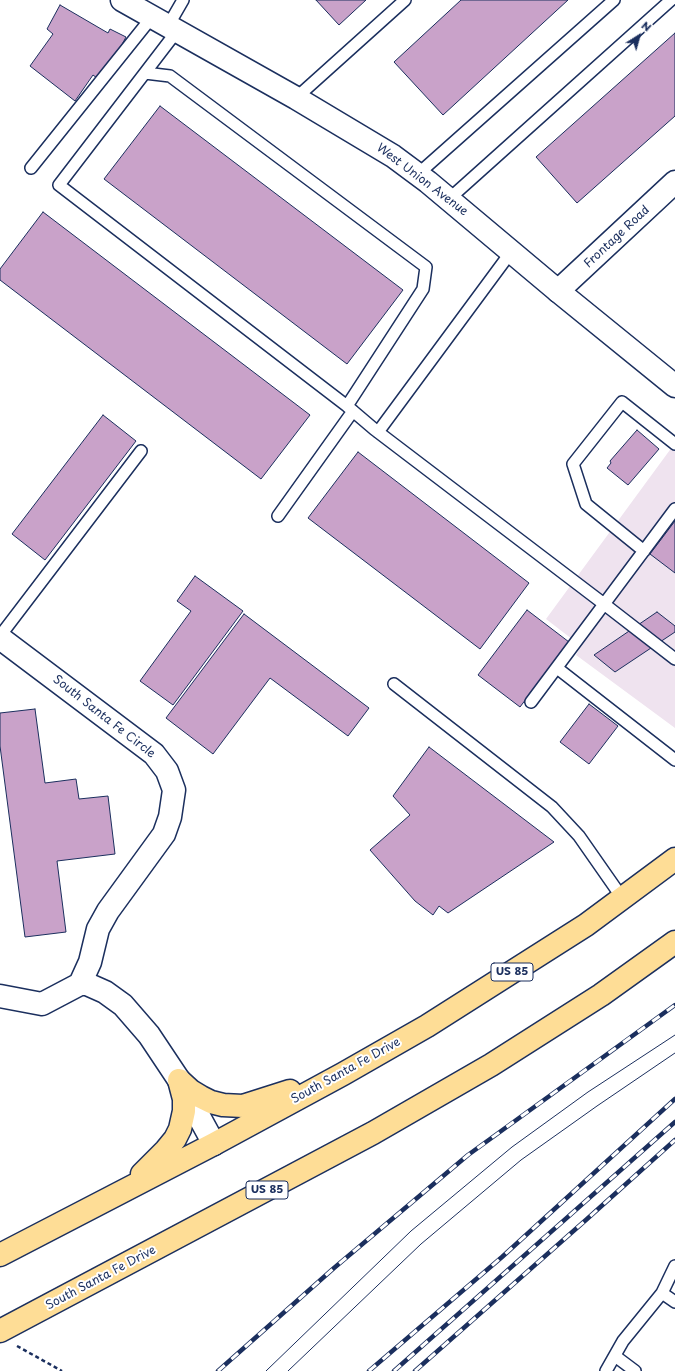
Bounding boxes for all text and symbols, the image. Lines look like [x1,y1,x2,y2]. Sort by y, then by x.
north arrow [619,16,659,56]
text: N [638,17,655,35]
street label: West Union Avenue [373,141,471,219]
street label: Frontage Road [581,203,653,271]
street label: South Santa Fe Circle [50,673,158,761]
road number: US 85 [491,963,533,981]
street label: South Santa Fe Drive [289,1035,403,1107]
road number: US 85 [246,1181,288,1199]
street label: South Santa Fe Drive [44,1243,158,1313]

